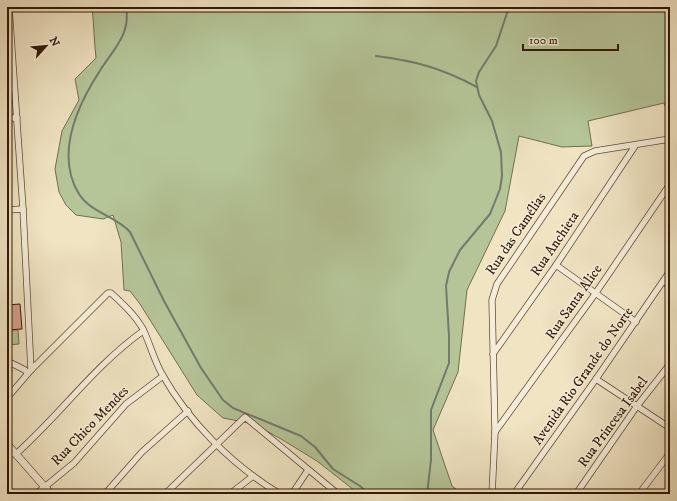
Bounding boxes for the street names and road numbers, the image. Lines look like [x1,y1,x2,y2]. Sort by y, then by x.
street label: Rua das Camélias [482,189,550,279]
street label: Rua Anchieta [527,208,583,280]
street label: Rua Santa Alice [542,261,607,343]
street label: Avenida Rio Grande do Norte [528,303,638,448]
street label: Rua Princesa Isabel [574,373,652,471]
street label: Rua Chico Mendes [47,382,133,470]

